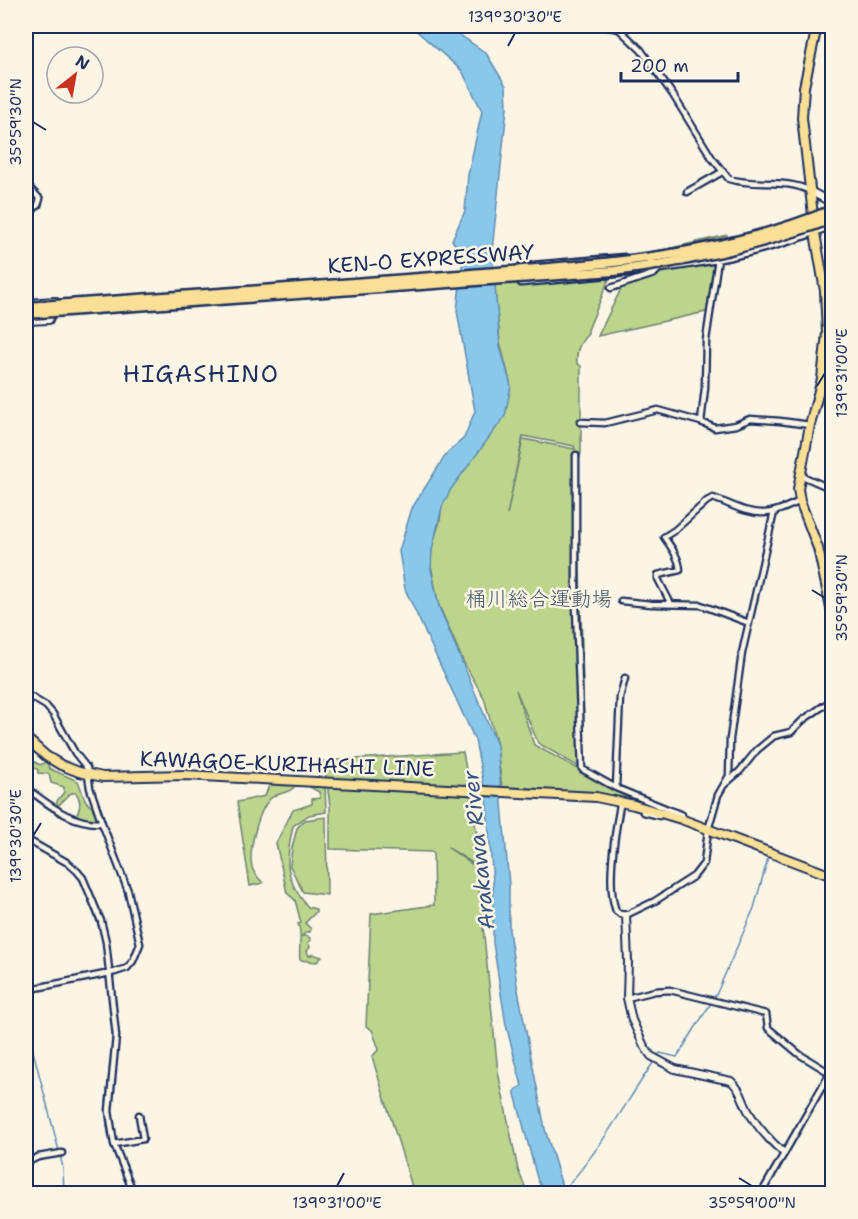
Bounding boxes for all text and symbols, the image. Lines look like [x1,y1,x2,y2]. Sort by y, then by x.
text: 139°30'30"E [468,7,562,27]
north arrow [45,45,105,105]
scale bar [621,45,738,83]
text: N [72,50,93,75]
text: 200 m [630,54,689,78]
text: 35°59'30"N [6,78,26,166]
street label: KEN-O EXPRESSWAY [327,238,536,280]
text: 139°31'00"E [832,328,852,418]
district label: HIGASHINO [122,358,280,390]
text: 35°59'30"N [832,554,852,642]
park label: 桶川総合運動場 [466,585,613,613]
street label: KAWAGOE-KURIHASHI LINE [139,745,435,783]
water label: Arakawa River [456,768,501,931]
text: 139°30'30"E [6,789,26,883]
text: 139°31'00"E [292,1193,382,1213]
text: 35°59'00"N [708,1193,796,1213]

